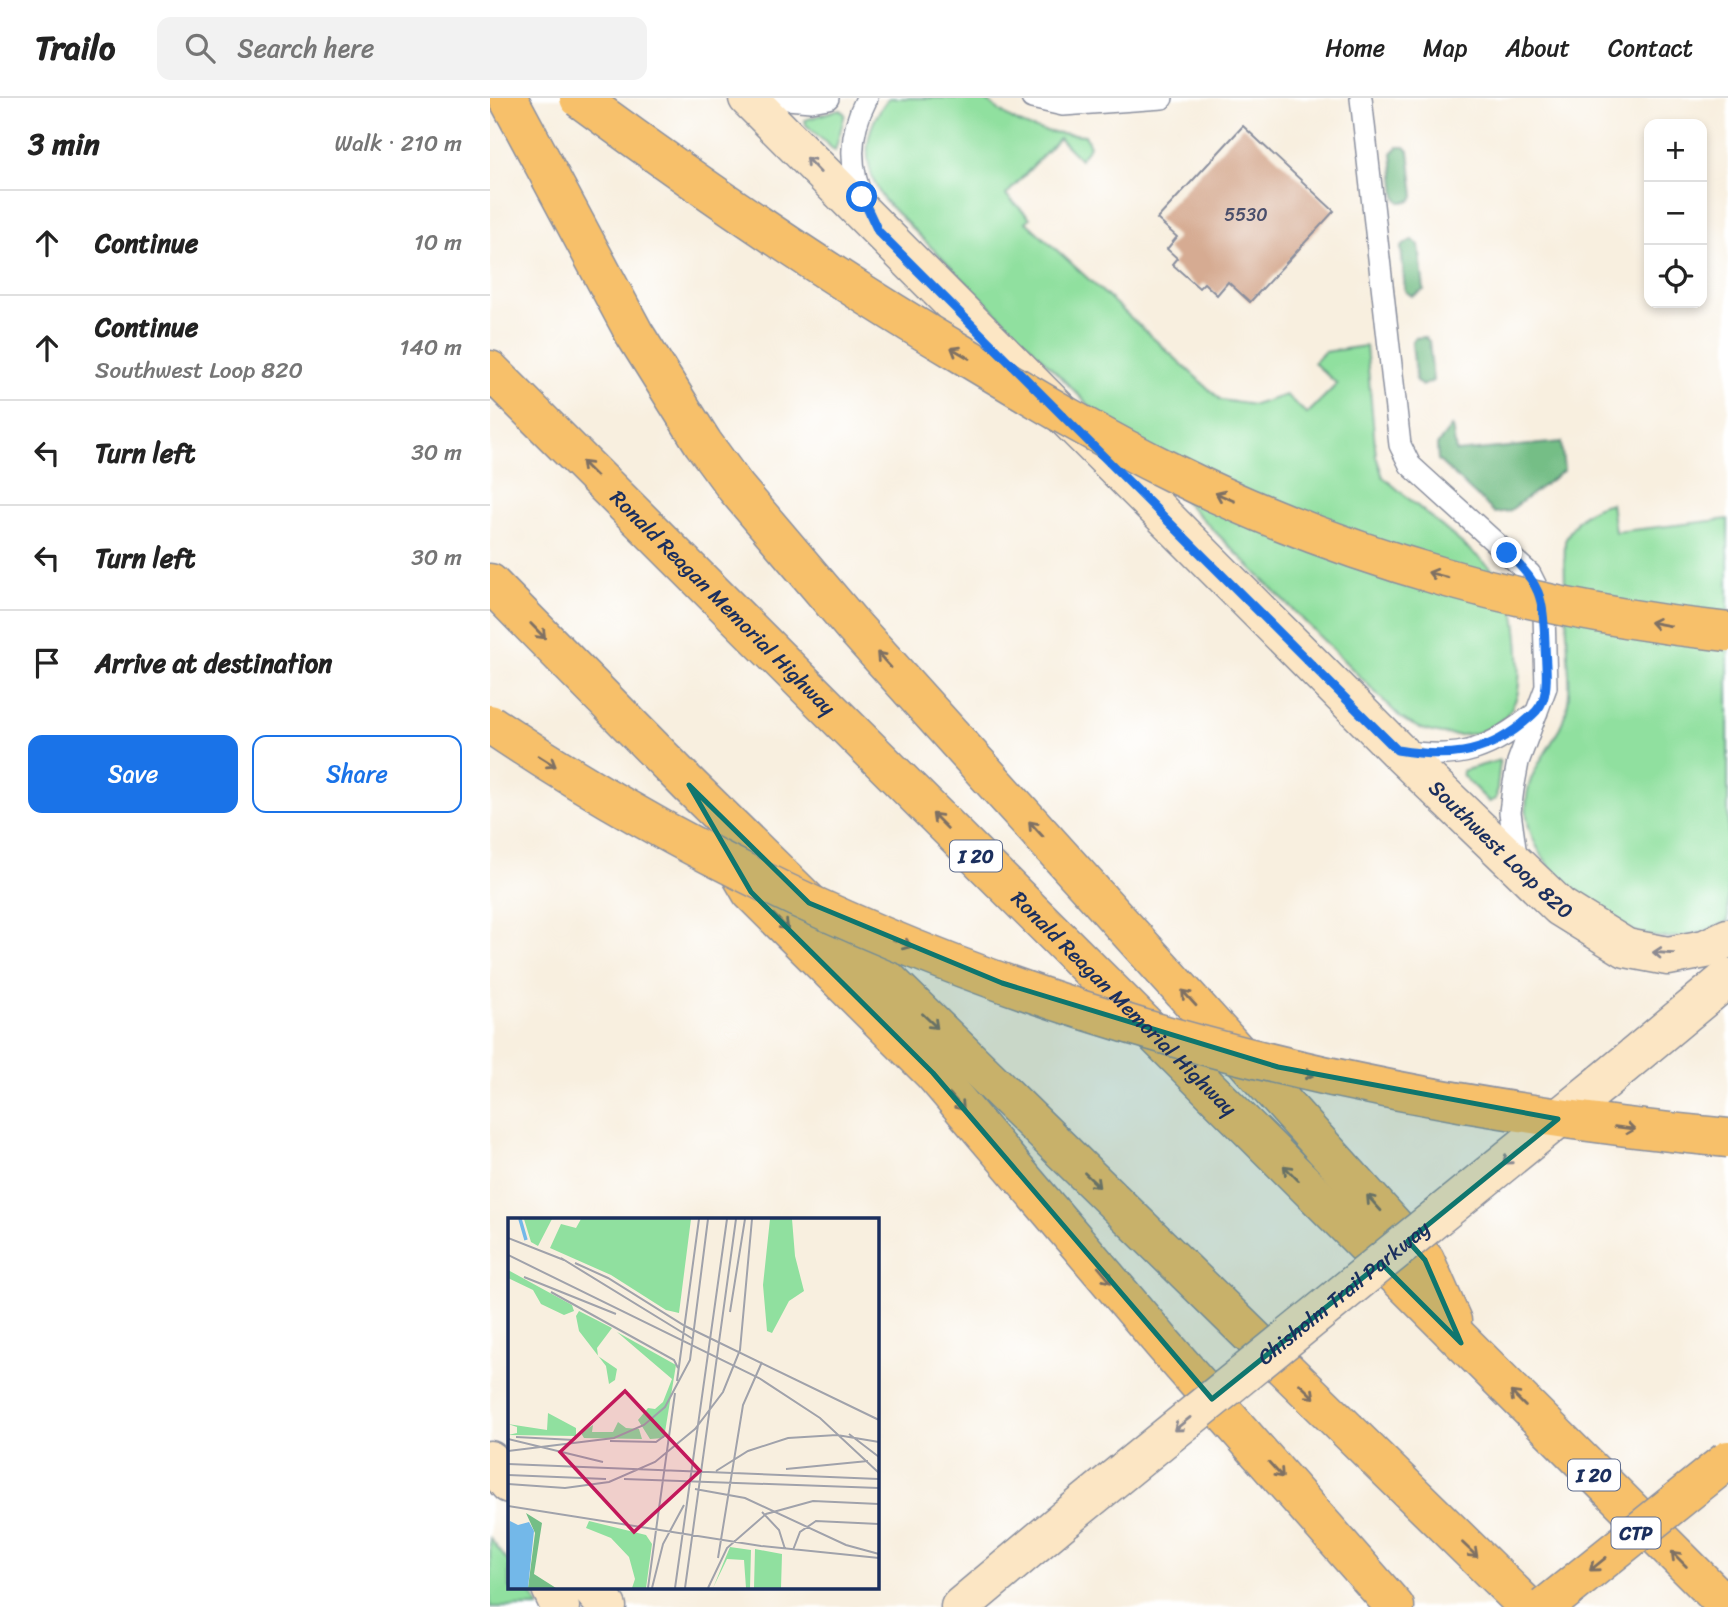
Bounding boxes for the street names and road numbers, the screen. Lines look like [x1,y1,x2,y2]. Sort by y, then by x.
street label: Ronald Reagan Memorial Highway [600,480,845,725]
street label: Southwest Loop 820 [1419,770,1581,930]
road number: I 20 [950,841,1002,872]
street label: Ronald Reagan Memorial Highway [1002,881,1246,1126]
street label: Chisholm Trail Parkway [1249,1210,1439,1375]
road number: I 20 [1568,1460,1620,1490]
road number: CTP [1612,1518,1660,1548]

